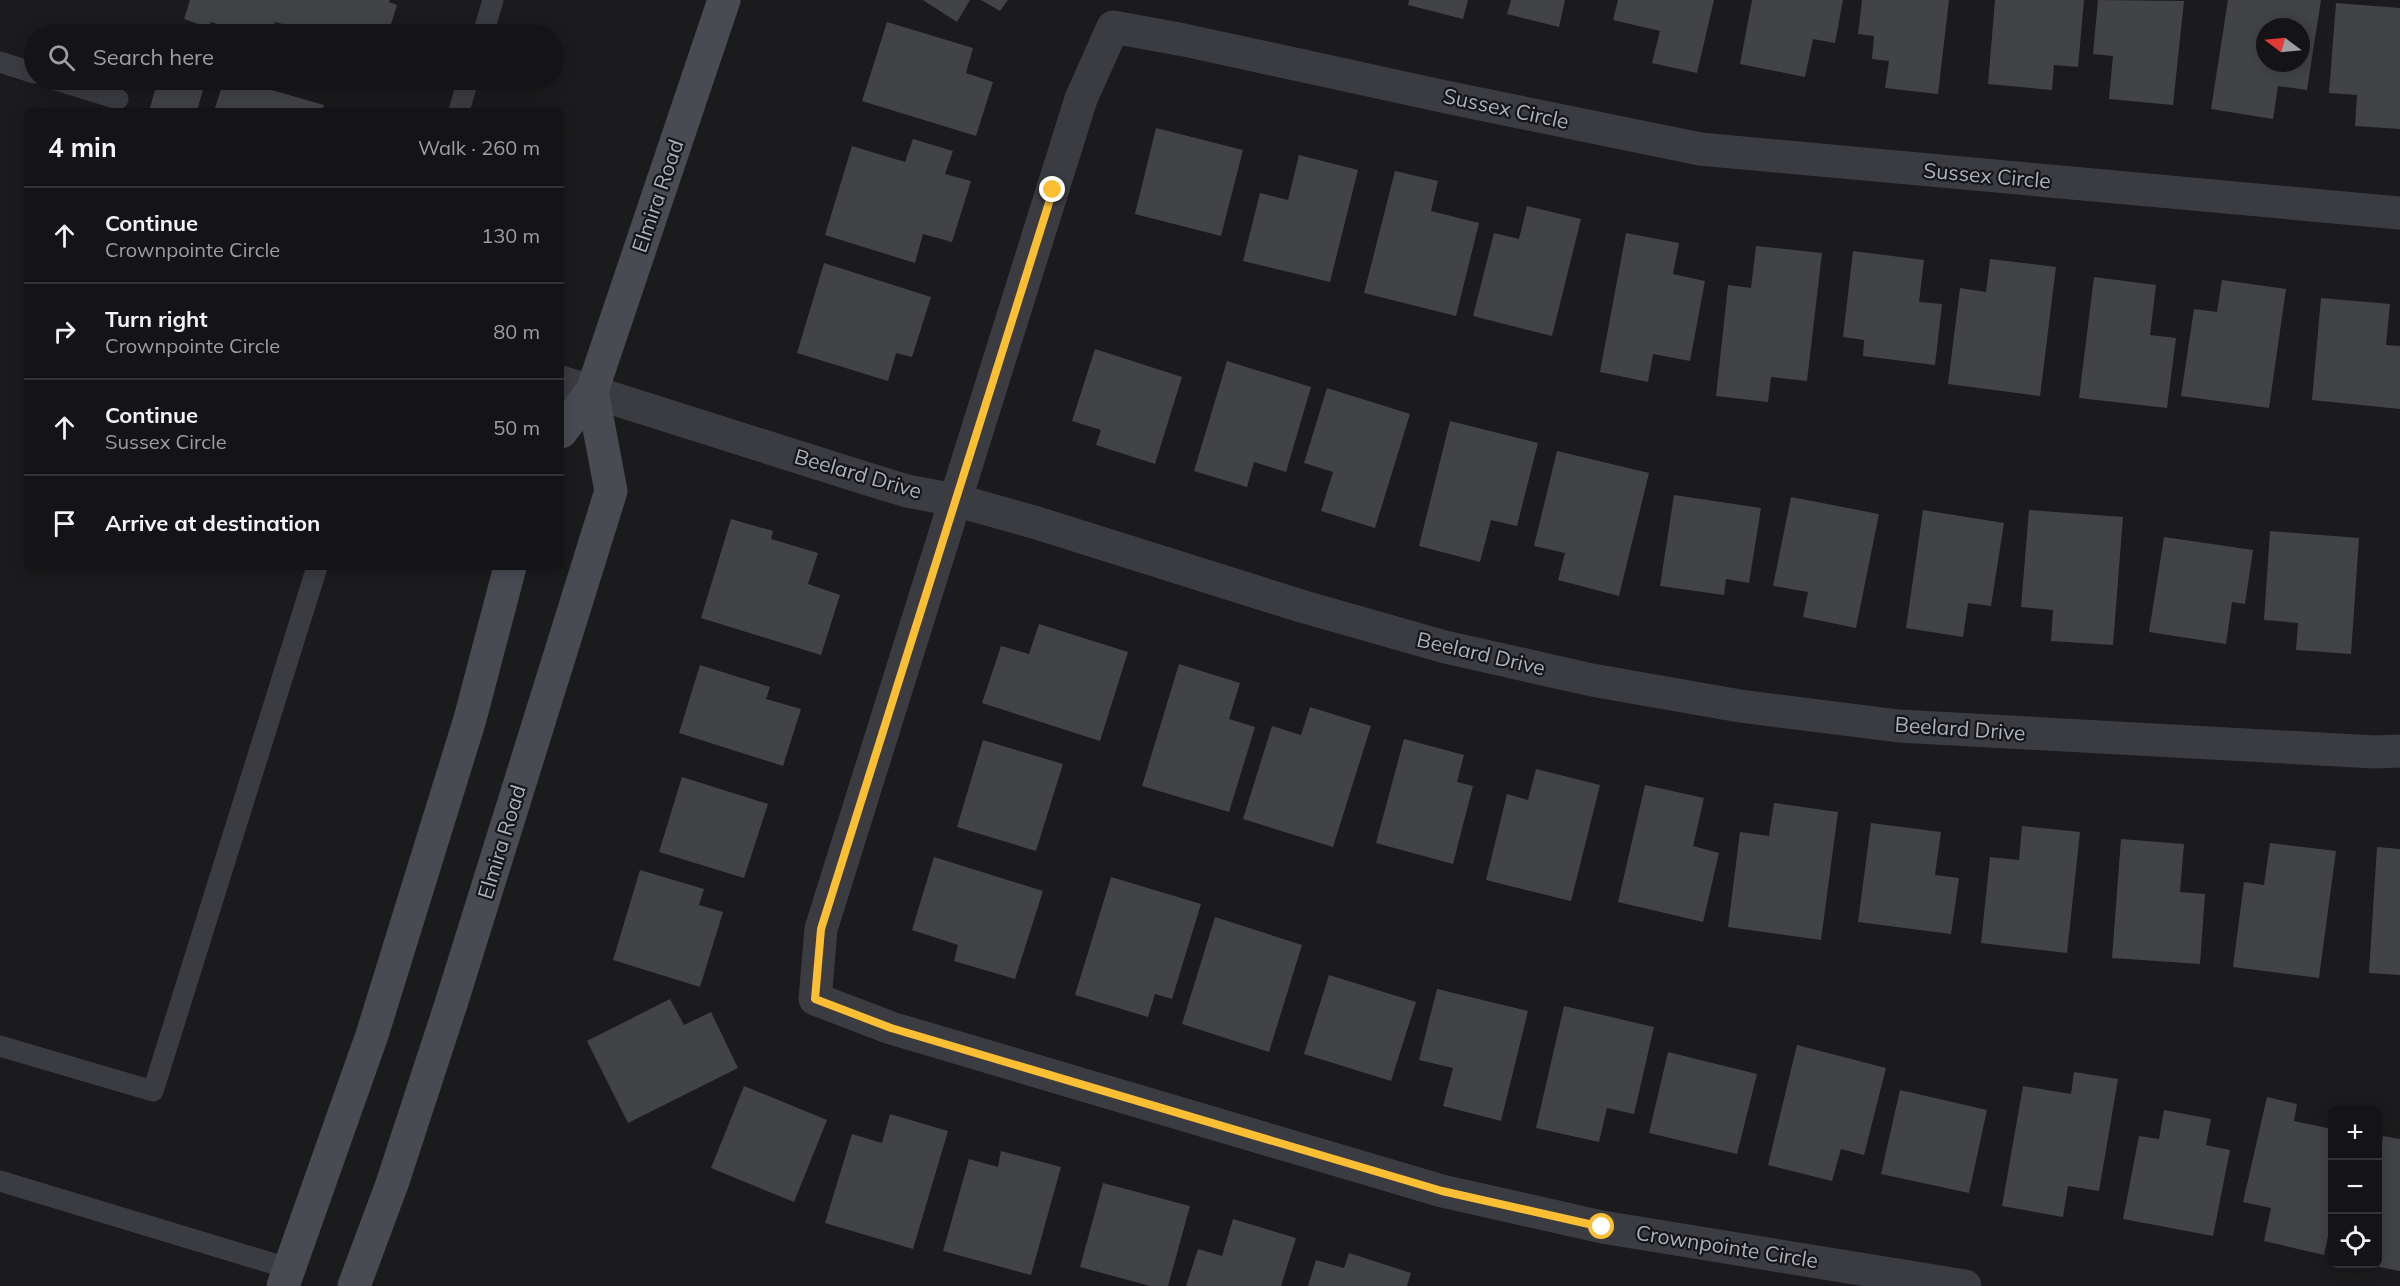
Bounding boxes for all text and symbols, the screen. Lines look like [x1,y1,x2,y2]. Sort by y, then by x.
north arrow [2256,18,2310,72]
search box [24,24,564,90]
icon: search [45,41,78,74]
text: Search here [93,43,214,71]
street label: Sussex Circle [1441,82,1571,134]
text: 4 min [48,131,117,164]
text: Walk · 260 m [418,135,540,160]
street label: Elmira Road [626,136,689,256]
street label: Sussex Circle [1922,156,2052,194]
route end [1039,176,1065,202]
text: Continue [105,209,198,237]
icon: ahead [48,219,81,252]
text: 130 m [481,223,540,248]
text: Crownpointe Circle [105,237,280,262]
text: Turn right [105,305,208,333]
icon: right [48,315,81,348]
text: 80 m [493,319,540,344]
text: Crownpointe Circle [105,333,280,358]
text: Continue [105,401,198,429]
icon: ahead [48,411,81,444]
text: 50 m [493,415,540,440]
text: Sussex Circle [105,429,227,454]
street label: Beelard Drive [792,442,925,504]
icon: arrive [48,507,81,540]
text: Arrive at destination [105,509,320,537]
street label: Beelard Drive [1414,626,1548,680]
street label: Beelard Drive [1894,710,2026,746]
street label: Elmira Road [471,782,531,902]
map controls [2328,1106,2382,1268]
button: + [2328,1106,2382,1160]
button: − [2328,1160,2382,1214]
route start [1588,1213,1614,1239]
button: locate [2328,1214,2382,1268]
street label: Crownpointe Circle [1634,1219,1820,1273]

